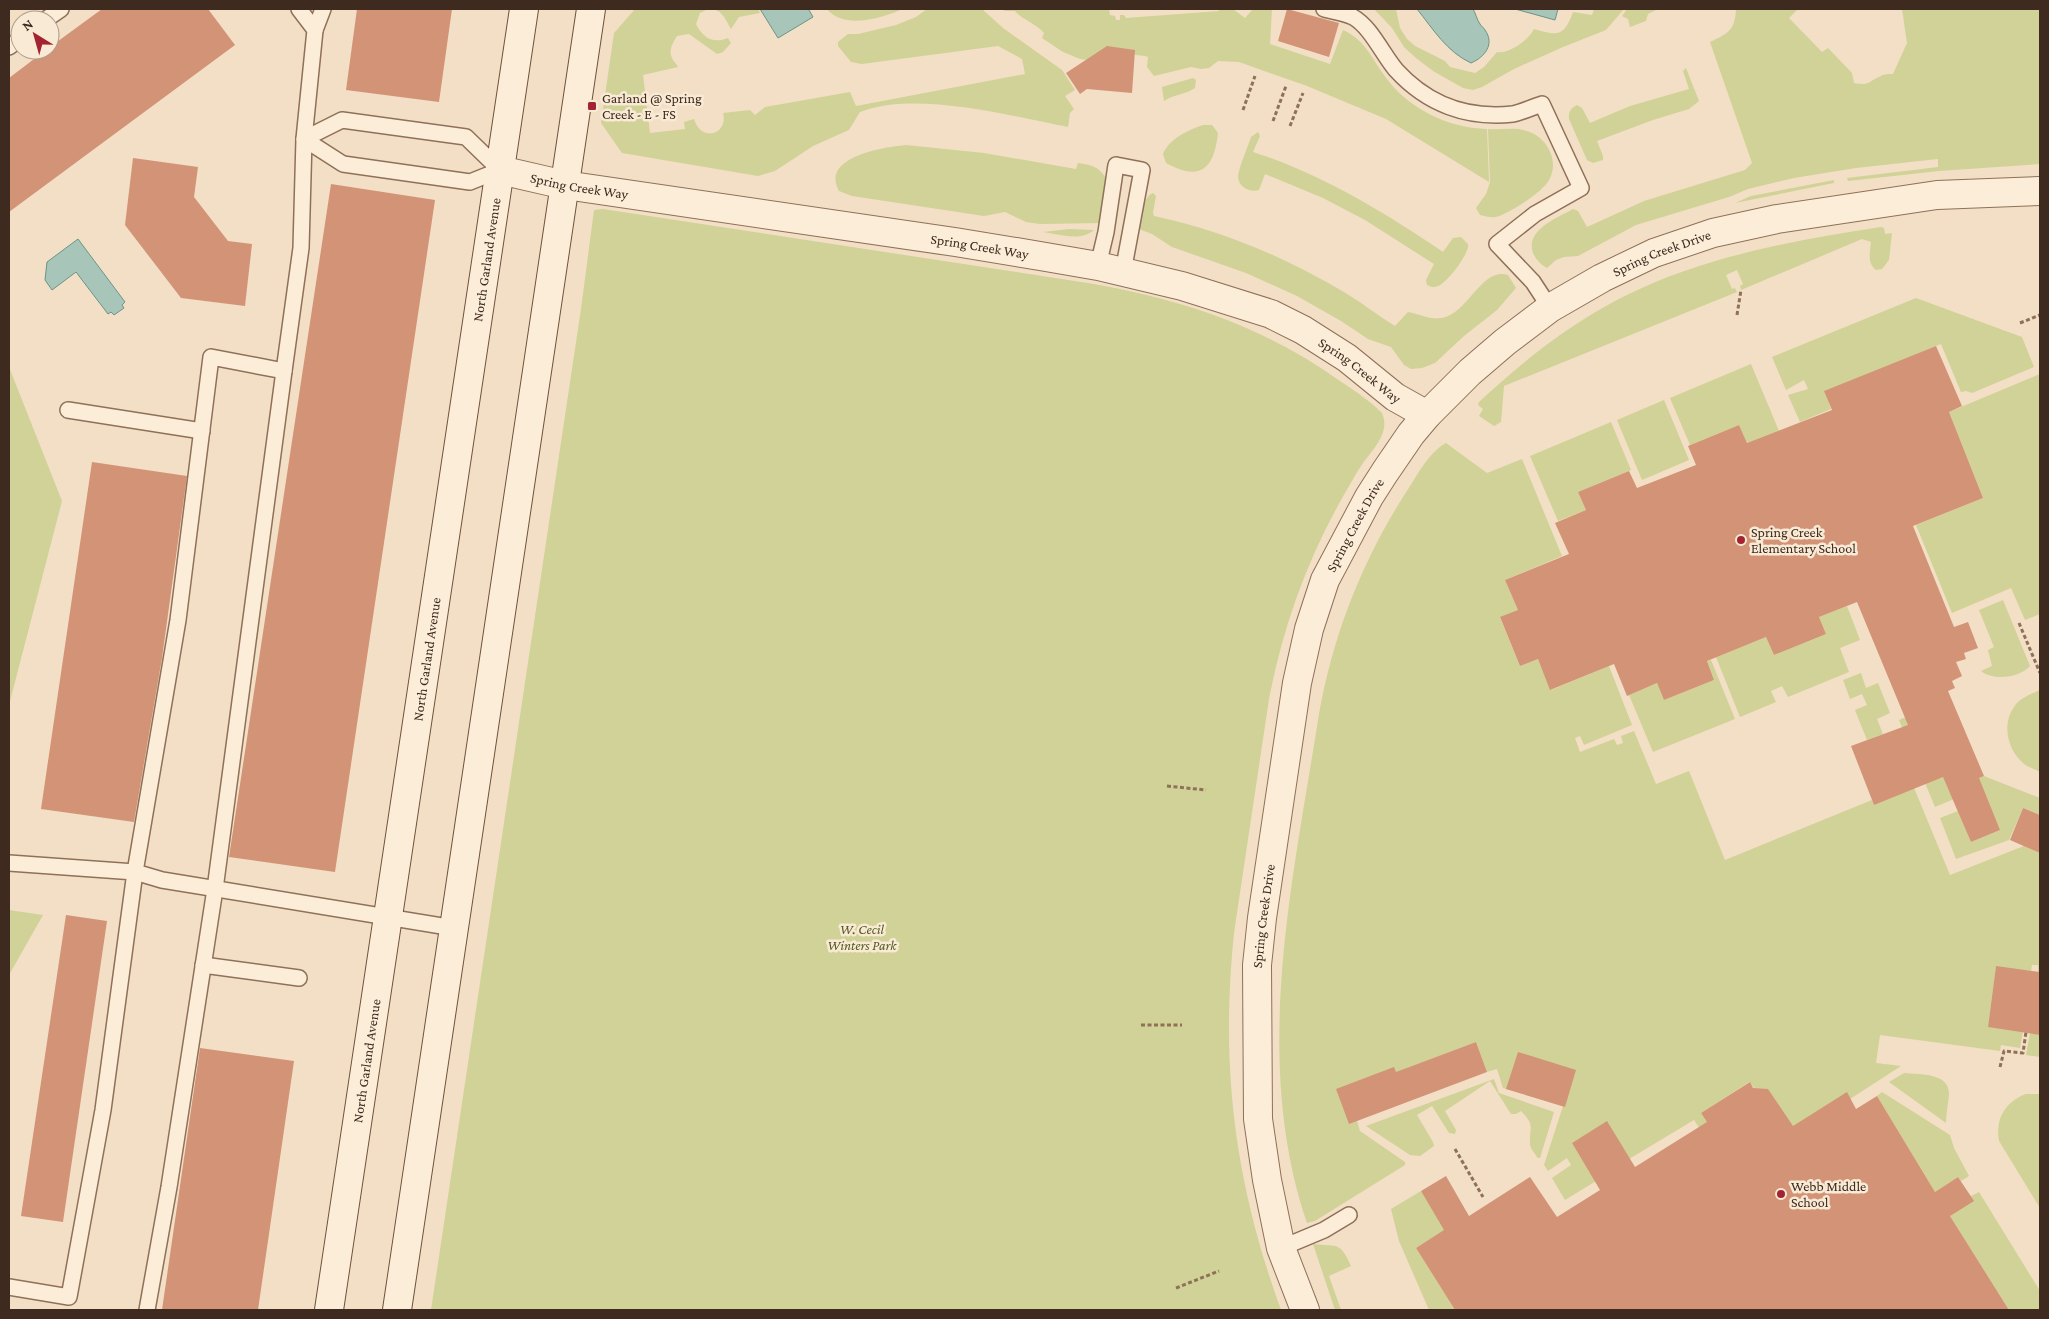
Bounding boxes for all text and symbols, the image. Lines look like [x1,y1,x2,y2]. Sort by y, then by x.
north arrow [10,10,60,60]
text: N [19,15,36,34]
place label: Garland @ Spring Creek - E - FS [602,90,702,122]
marker: Garland @ Spring Creek - E - FS [586,100,598,112]
street label: Spring Creek Way [529,169,630,202]
street label: North Garland Avenue [469,197,504,323]
street label: Spring Creek Drive [1610,226,1713,280]
street label: Spring Creek Way [930,231,1031,262]
street label: Spring Creek Way [1316,334,1404,407]
street label: Spring Creek Drive [1323,475,1387,575]
place label: Spring Creek Elementary School [1751,524,1856,556]
marker: Spring Creek Elementary School [1735,534,1747,546]
street label: North Garland Avenue [409,596,444,722]
street label: Spring Creek Drive [1249,863,1278,969]
park label: W. Cecil Winters Park [828,921,897,953]
street label: North Garland Avenue [349,998,384,1124]
place label: Webb Middle School [1791,1178,1866,1210]
marker: Webb Middle School [1775,1188,1787,1200]

